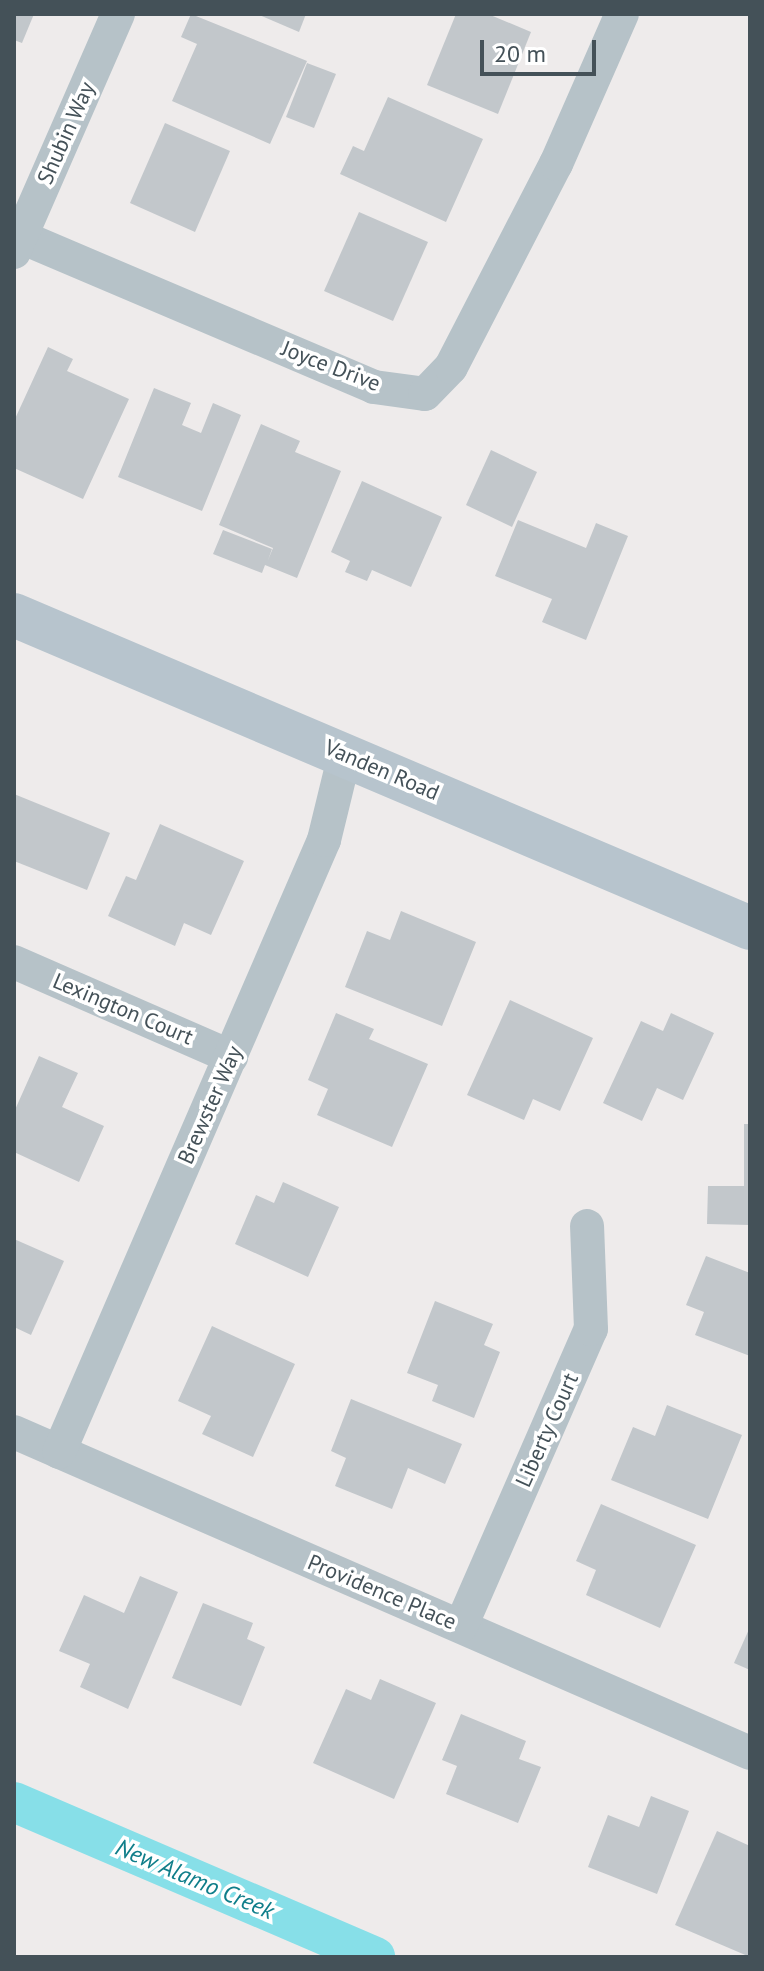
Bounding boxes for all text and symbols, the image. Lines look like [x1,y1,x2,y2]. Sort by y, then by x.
scale bar [484,24,600,74]
text: 20 m [494,38,546,69]
street label: Shubin Way [32,78,100,188]
street label: Joyce Drive [278,335,384,397]
street label: Vanden Road [321,734,443,806]
street label: Lexington Court [49,968,197,1050]
street label: Brewster Way [172,1042,248,1168]
street label: Liberty Court [510,1368,584,1492]
street label: Providence Place [304,1549,460,1635]
water label: New Alamo Creek [111,1832,279,1926]

